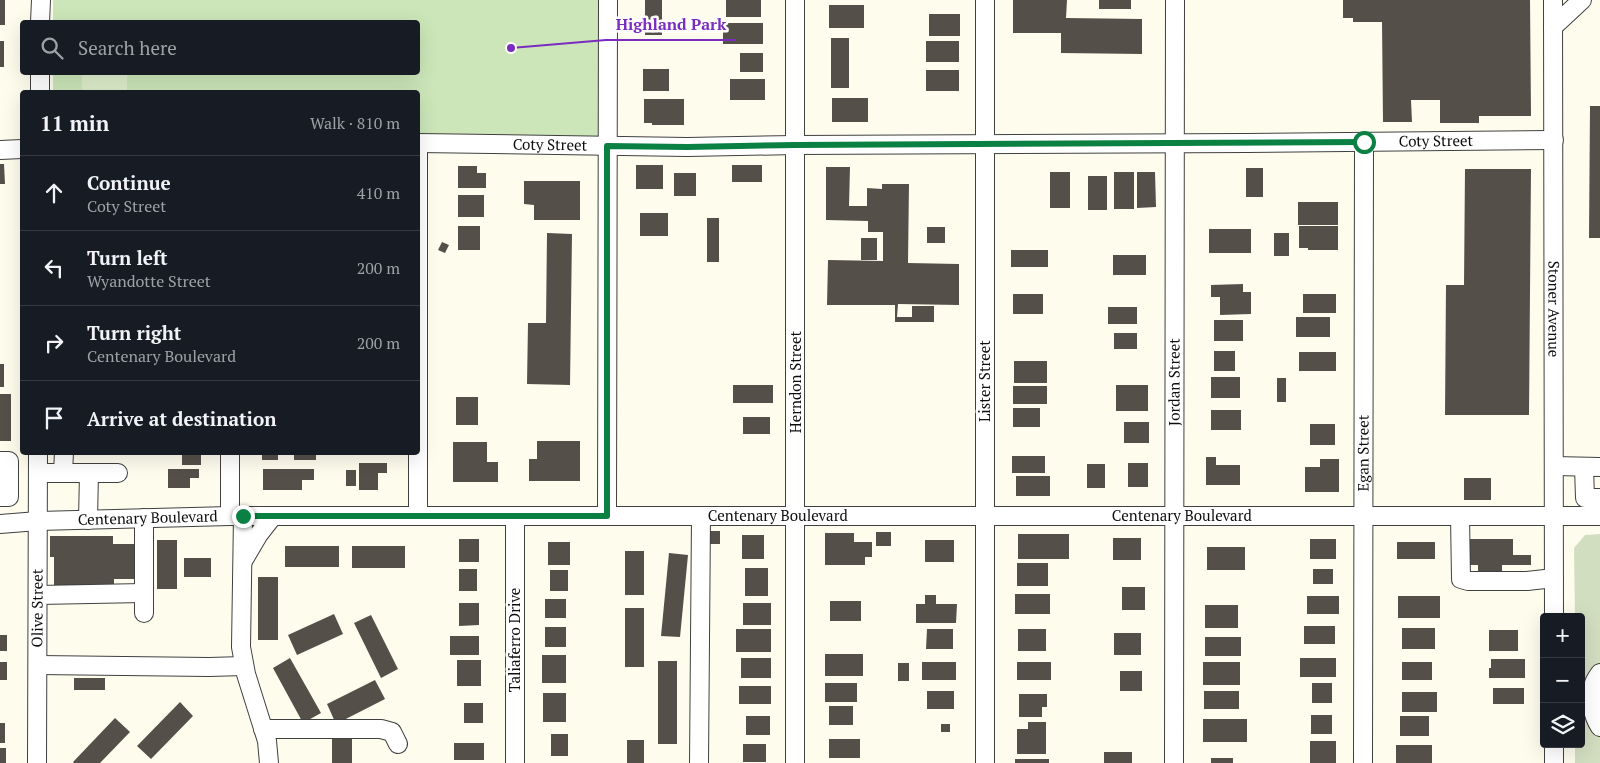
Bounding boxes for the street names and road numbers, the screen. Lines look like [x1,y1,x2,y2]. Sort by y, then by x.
street label: Coty Street [1399,130,1474,151]
street label: Coty Street [513,133,588,155]
street label: Stoner Avenue [1544,261,1565,357]
street label: Herndon Street [785,330,805,433]
street label: Jordan Street [1163,338,1184,426]
street label: Lister Street [974,340,994,422]
street label: Egan Street [1352,414,1373,491]
street label: Centenary Boulevard [78,505,218,529]
street label: Centenary Boulevard [708,505,848,525]
street label: Centenary Boulevard [1112,505,1252,525]
street label: Olive Street [26,568,47,647]
street label: Taliaferro Drive [504,588,524,692]

